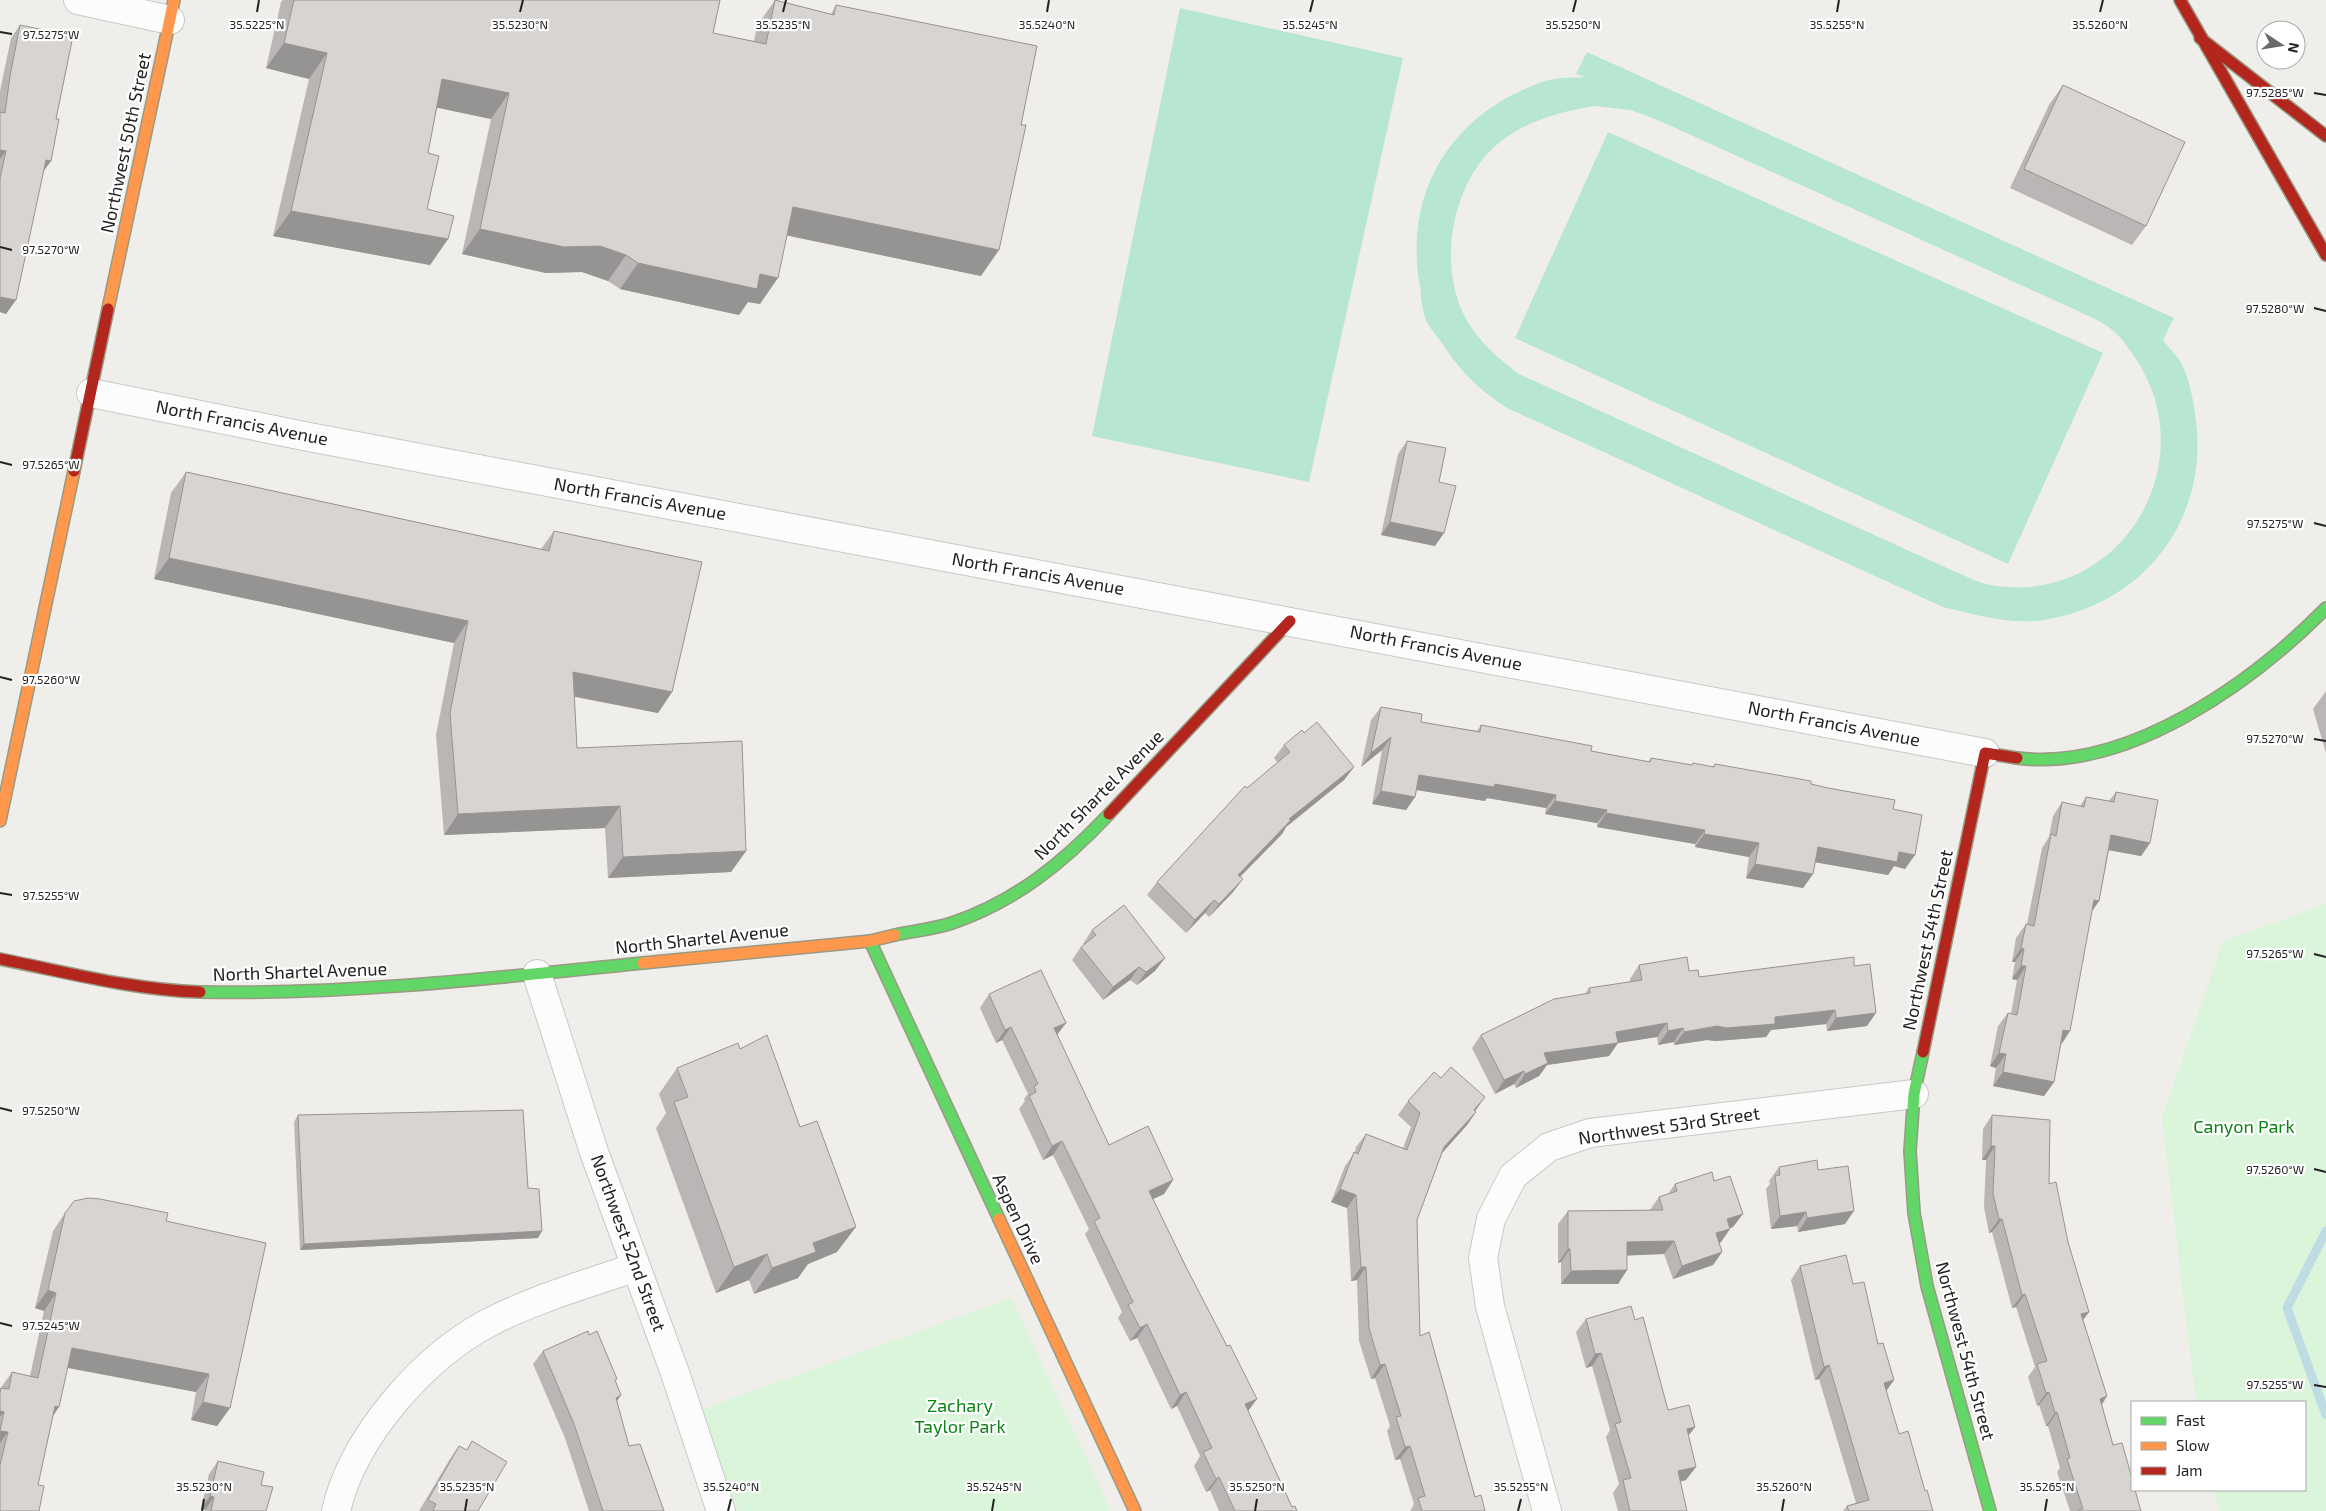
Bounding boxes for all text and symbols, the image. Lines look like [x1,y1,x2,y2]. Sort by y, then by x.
text: 35.5225°N [229,17,285,31]
text: 35.5230°N [492,17,548,31]
text: 35.5235°N [756,17,810,31]
text: 35.5240°N [1019,17,1075,31]
text: 35.5245°N [1282,17,1338,31]
text: 35.5250°N [1545,17,1601,31]
text: 35.5255°N [1810,17,1864,31]
text: 35.5260°N [2072,17,2128,31]
north arrow [2256,20,2306,70]
text: 97.5275°W [23,27,79,41]
text: N [2285,41,2304,55]
street label: Northwest 50th Street [95,50,155,235]
text: 97.5285°W [2246,85,2304,99]
text: 97.5270°W [22,242,80,256]
text: 97.5280°W [2246,301,2304,315]
street label: North Francis Avenue [154,395,330,449]
text: 97.5265°W [22,457,80,471]
street label: North Francis Avenue [552,472,728,524]
text: 97.5275°W [2247,516,2303,530]
street label: North Francis Avenue [950,547,1126,599]
street label: North Francis Avenue [1348,620,1524,674]
text: 97.5260°W [22,672,80,686]
street label: North Francis Avenue [1746,696,1922,750]
street label: North Shartel Avenue [1029,725,1168,864]
text: 97.5270°W [2246,731,2304,745]
street label: Northwest 54th Street [1897,847,1957,1032]
text: 97.5255°W [23,888,79,902]
street label: North Shartel Avenue [614,918,790,958]
text: 97.5265°W [2246,946,2304,960]
street label: North Shartel Avenue [212,957,388,985]
street label: Northwest 53rd Street [1577,1101,1761,1149]
text: 97.5250°W [22,1103,80,1117]
park label: Canyon Park [2193,1115,2295,1137]
street label: Northwest 52nd Street [587,1151,671,1334]
text: 97.5260°W [2246,1162,2304,1176]
street label: Aspen Drive [988,1170,1050,1267]
street label: Northwest 54th Street [1932,1259,2000,1443]
text: 97.5245°W [22,1318,80,1332]
text: 97.5255°W [2247,1377,2303,1391]
park label: Zachary Taylor Park [914,1394,1006,1437]
legend [2131,1401,2306,1491]
text: Fast [2176,1411,2206,1429]
text: Slow [2176,1436,2210,1454]
text: Jam [2176,1461,2202,1479]
text: 35.5230°N [176,1479,232,1493]
text: 35.5235°N [440,1479,494,1493]
text: 35.5240°N [703,1479,759,1493]
text: 35.5245°N [966,1479,1022,1493]
text: 35.5250°N [1229,1479,1285,1493]
text: 35.5255°N [1494,1479,1548,1493]
text: 35.5260°N [1756,1479,1812,1493]
text: 35.5265°N [2019,1479,2075,1493]

